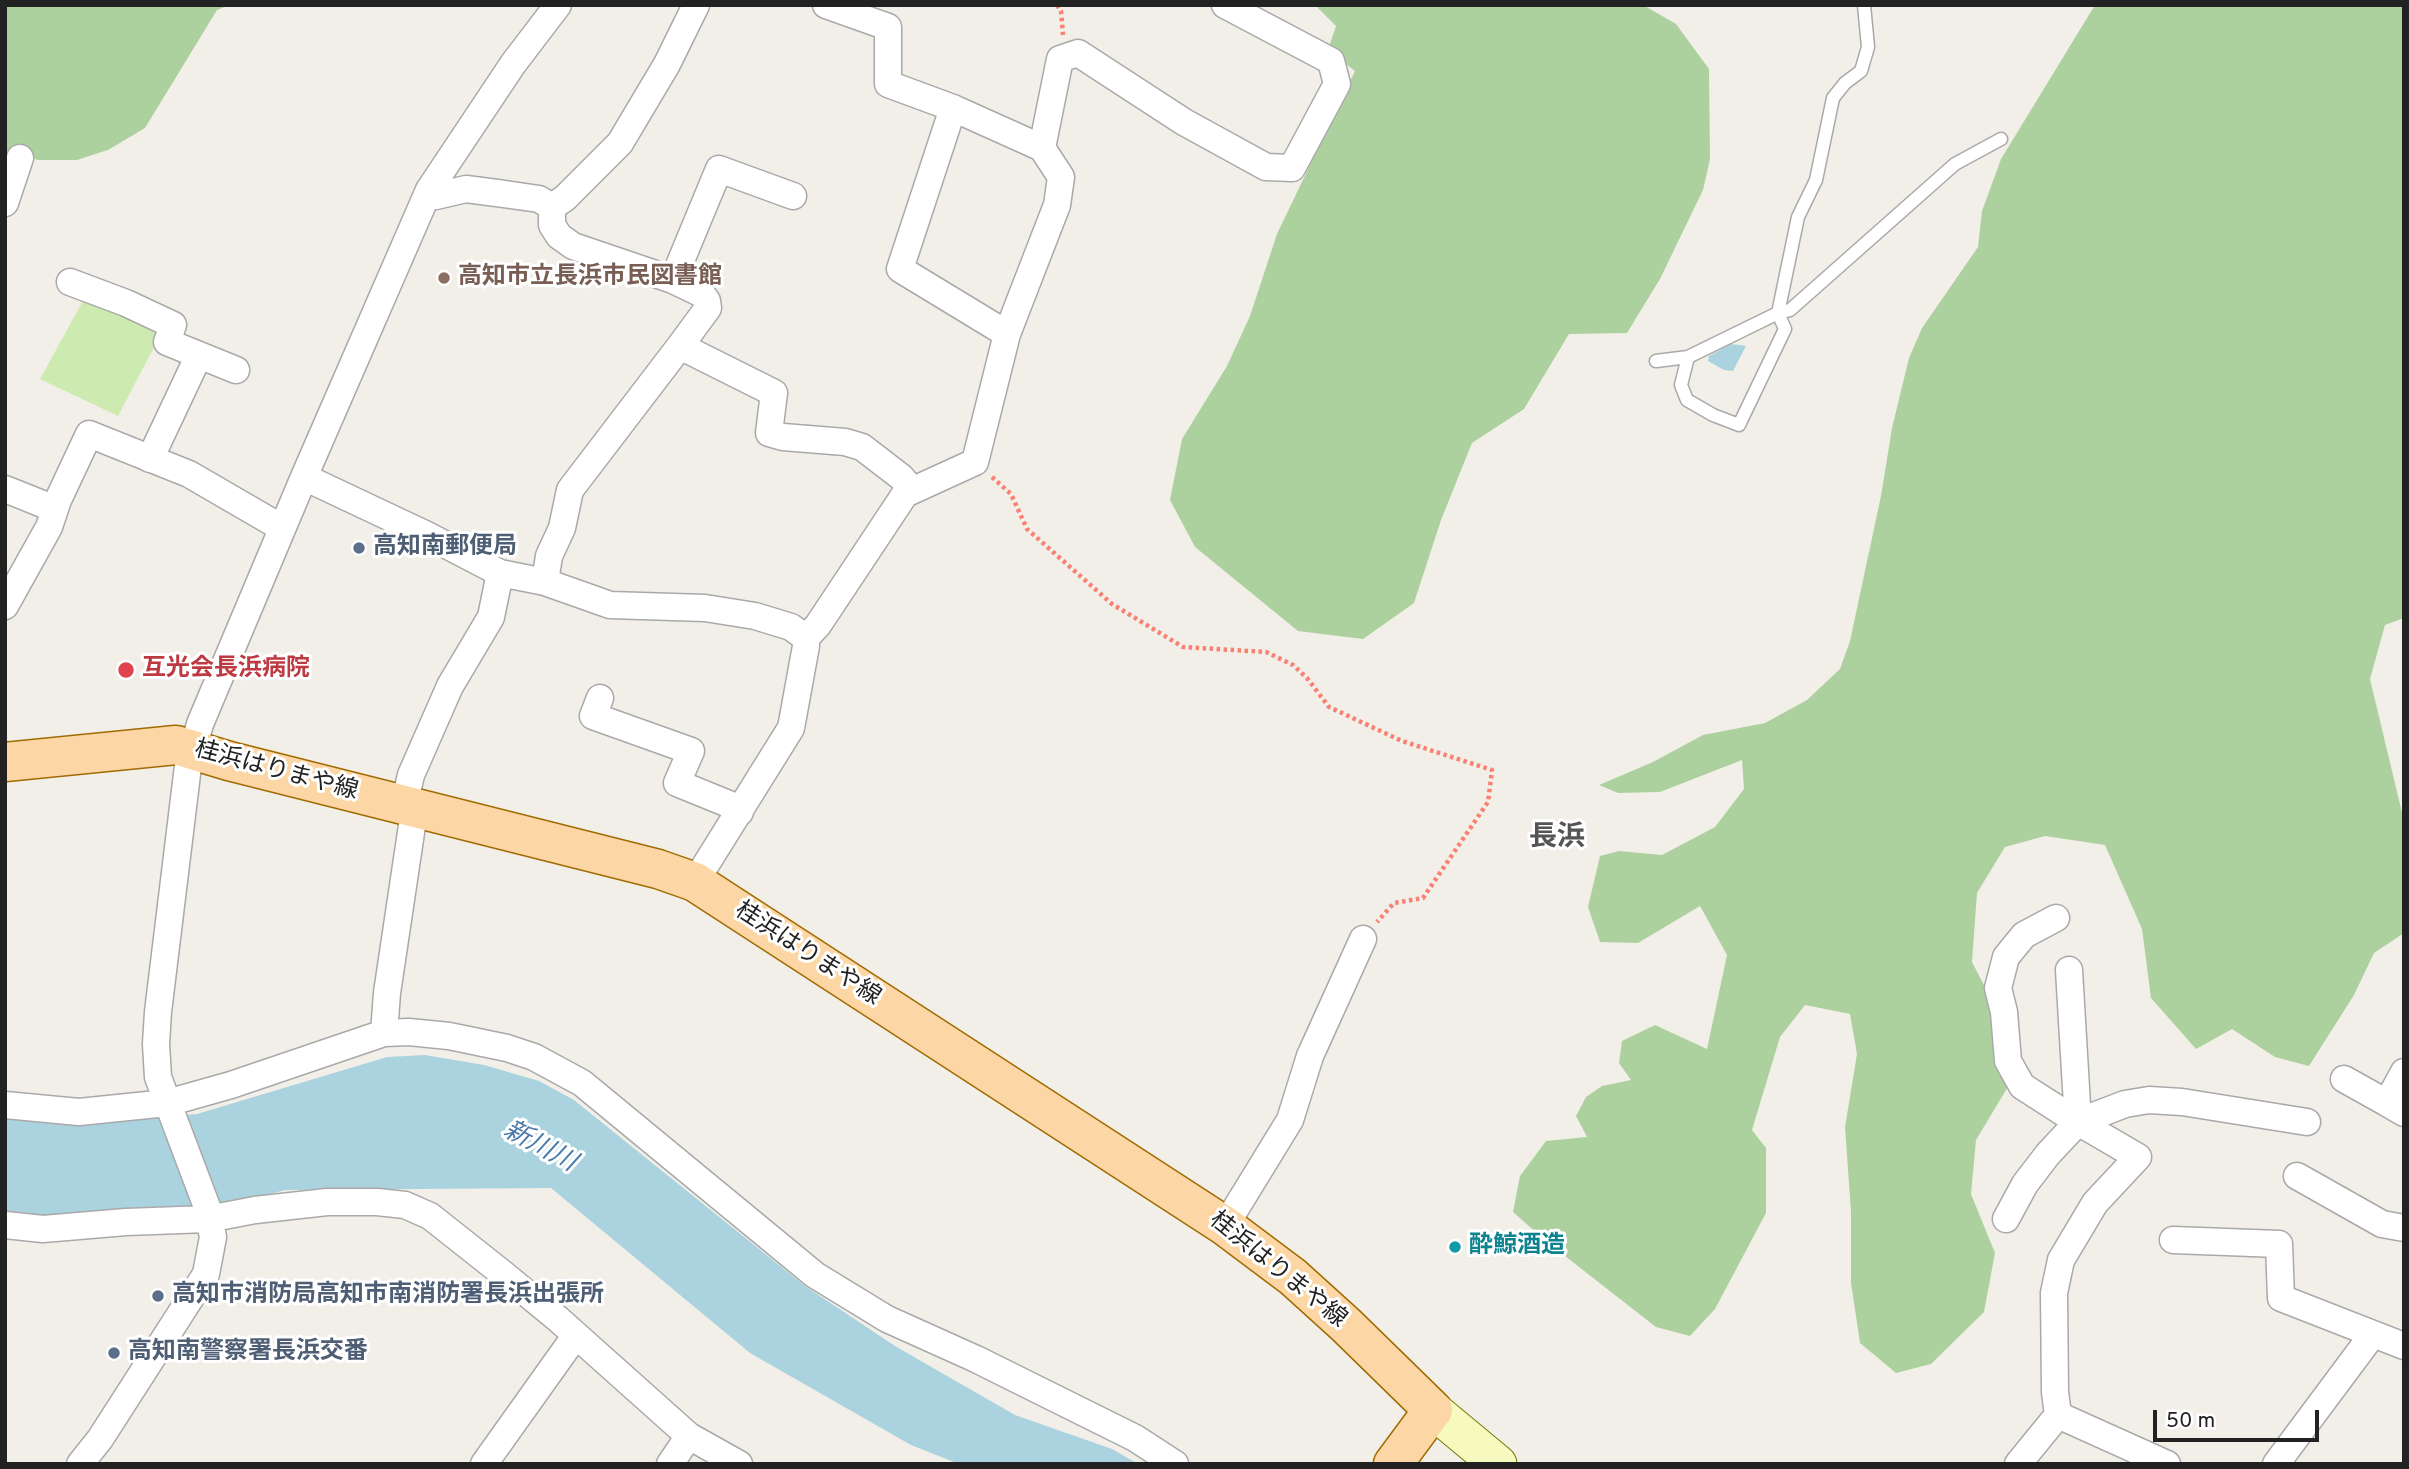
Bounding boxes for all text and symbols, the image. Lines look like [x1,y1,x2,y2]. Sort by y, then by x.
place label: 高知市立長浜市民図書館 [458,264,722,292]
marker: 高知市立長浜市民図書館 [436,270,452,286]
place label: 高知南郵便局 [373,534,517,562]
marker: 高知南郵便局 [351,540,367,556]
place label: 互光会長浜病院 [142,656,310,684]
marker: 互光会長浜病院 [116,660,136,680]
street label: 桂浜はりまや線 [191,736,361,808]
district label: 長浜 [1529,822,1585,856]
street label: 桂浜はりまや線 [729,897,885,1013]
water label: 新川川 [497,1116,581,1180]
street label: 桂浜はりまや線 [1203,1207,1351,1335]
place label: 酔鯨酒造 [1469,1233,1565,1261]
marker: 酔鯨酒造 [1447,1239,1463,1255]
place label: 高知市消防局高知市南消防署長浜出張所 [172,1282,604,1310]
marker: 高知市消防局高知市南消防署長浜出張所 [150,1288,166,1304]
place label: 高知南警察署長浜交番 [128,1339,368,1367]
marker: 高知南警察署長浜交番 [106,1345,122,1361]
scale bar [2157,1396,2323,1440]
text: 50 m [2166,1408,2215,1435]

